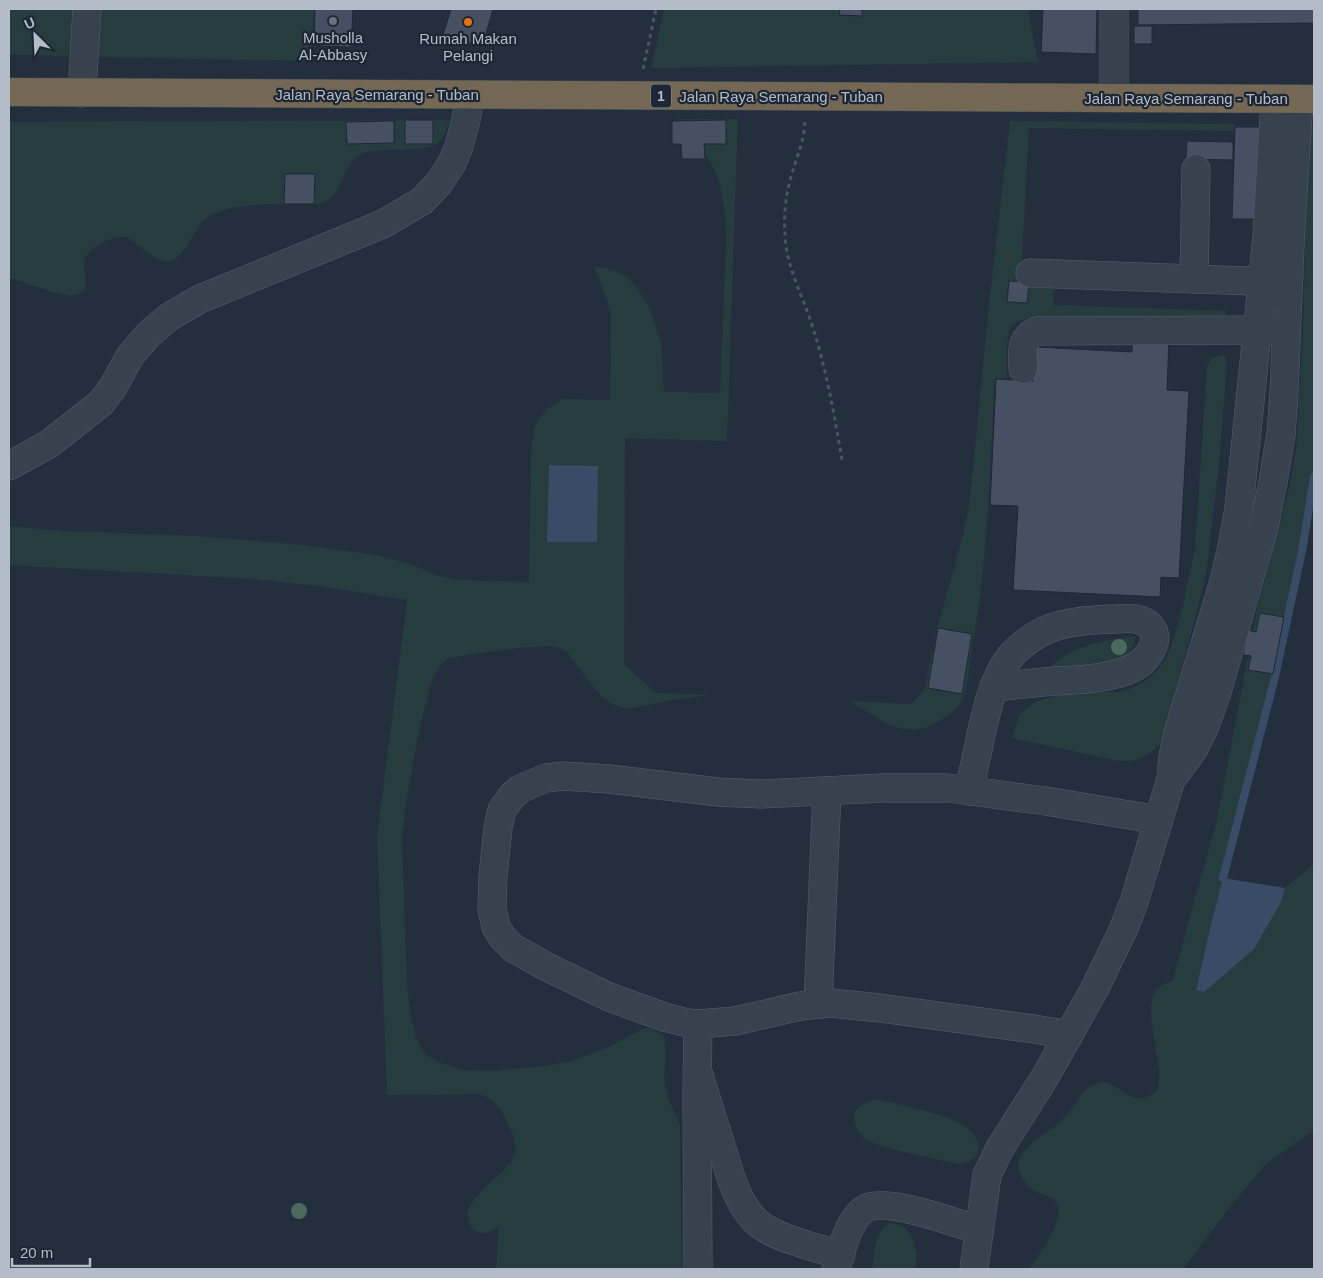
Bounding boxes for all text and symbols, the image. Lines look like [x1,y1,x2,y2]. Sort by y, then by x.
north arrow [10,10,60,60]
text: U [22,14,38,32]
marker: Musholla Al-Abbasy [327,15,339,27]
marker: Rumah Makan Pelangi [462,16,474,28]
place label: Musholla Al-Abbasy [299,29,368,63]
place label: Rumah Makan Pelangi [419,30,517,64]
road number: 1 [651,84,671,108]
street label: Jalan Raya Semarang - Tuban [275,86,479,103]
street label: Jalan Raya Semarang - Tuban [679,88,883,105]
street label: Jalan Raya Semarang - Tuban [1084,90,1288,107]
scale bar [12,1236,90,1268]
text: 20 m [20,1244,53,1261]

